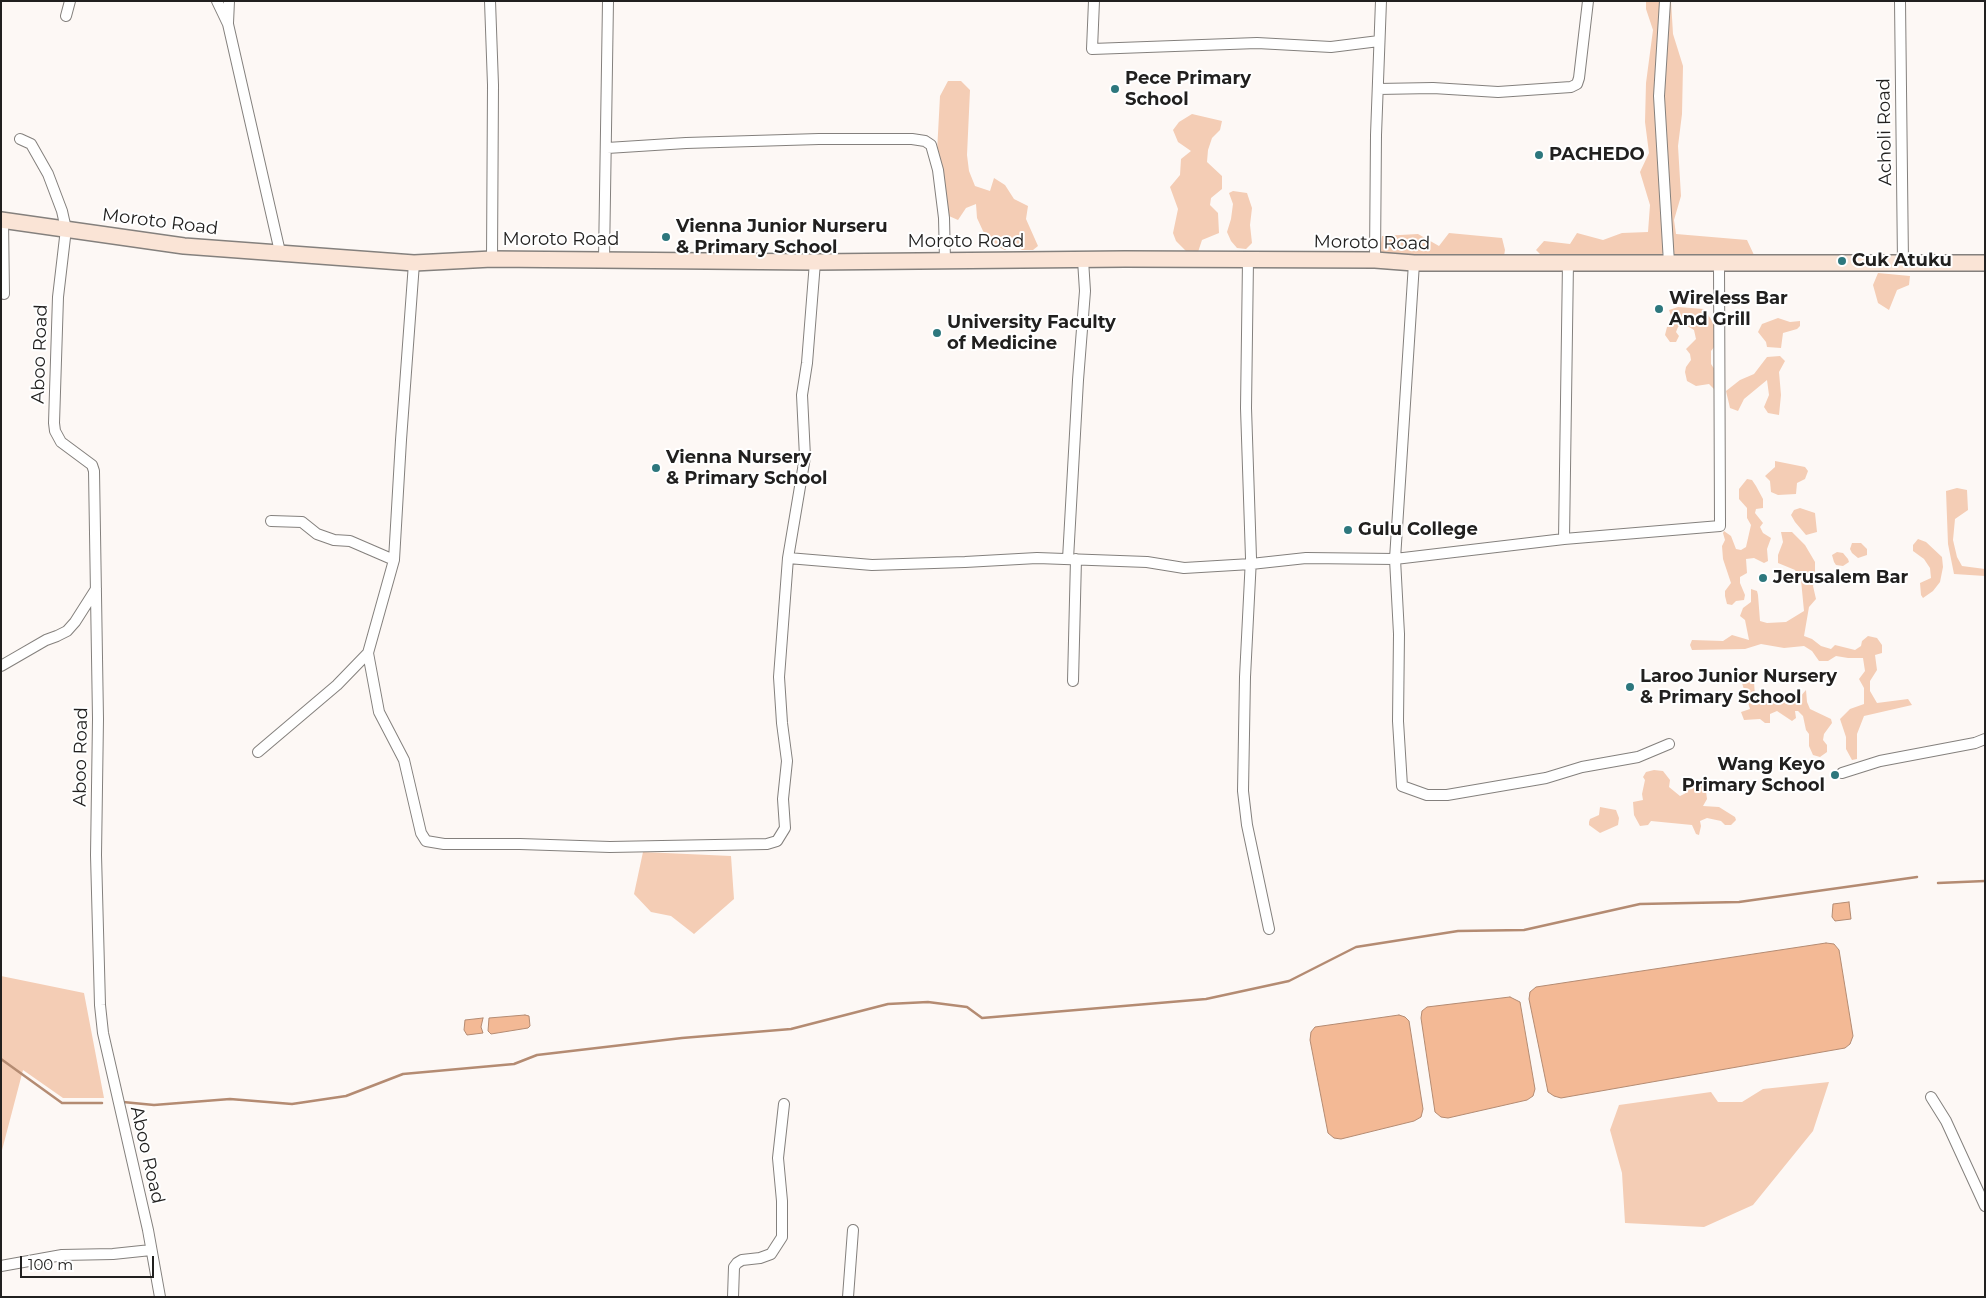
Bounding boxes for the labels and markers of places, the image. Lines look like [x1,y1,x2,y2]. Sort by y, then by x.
place label: Pece Primary School [1125,68,1251,110]
marker: Pece Primary School [1109,83,1121,95]
place label: PACHEDO [1549,144,1645,166]
marker: PACHEDO [1533,149,1545,161]
place label: Vienna Junior Nurseru & Primary School [676,216,888,258]
marker: Vienna Junior Nurseru & Primary School [660,231,672,243]
place label: Cuk Atuku [1852,250,1952,272]
marker: Cuk Atuku [1836,255,1848,267]
place label: Wireless Bar And Grill [1669,288,1788,330]
marker: Wireless Bar And Grill [1653,303,1665,315]
place label: University Faculty of Medicine [947,312,1116,354]
marker: University Faculty of Medicine [931,327,943,339]
place label: Vienna Nursery & Primary School [666,447,827,489]
marker: Vienna Nursery & Primary School [650,462,662,474]
place label: Gulu College [1358,519,1478,541]
marker: Gulu College [1342,524,1354,536]
place label: Jerusalem Bar [1773,567,1908,589]
marker: Jerusalem Bar [1757,572,1769,584]
place label: Laroo Junior Nursery & Primary School [1640,666,1837,709]
marker: Laroo Junior Nursery & Primary School [1624,681,1636,693]
place label: Wang Keyo Primary School [1682,754,1825,796]
marker: Wang Keyo Primary School [1829,769,1841,781]

